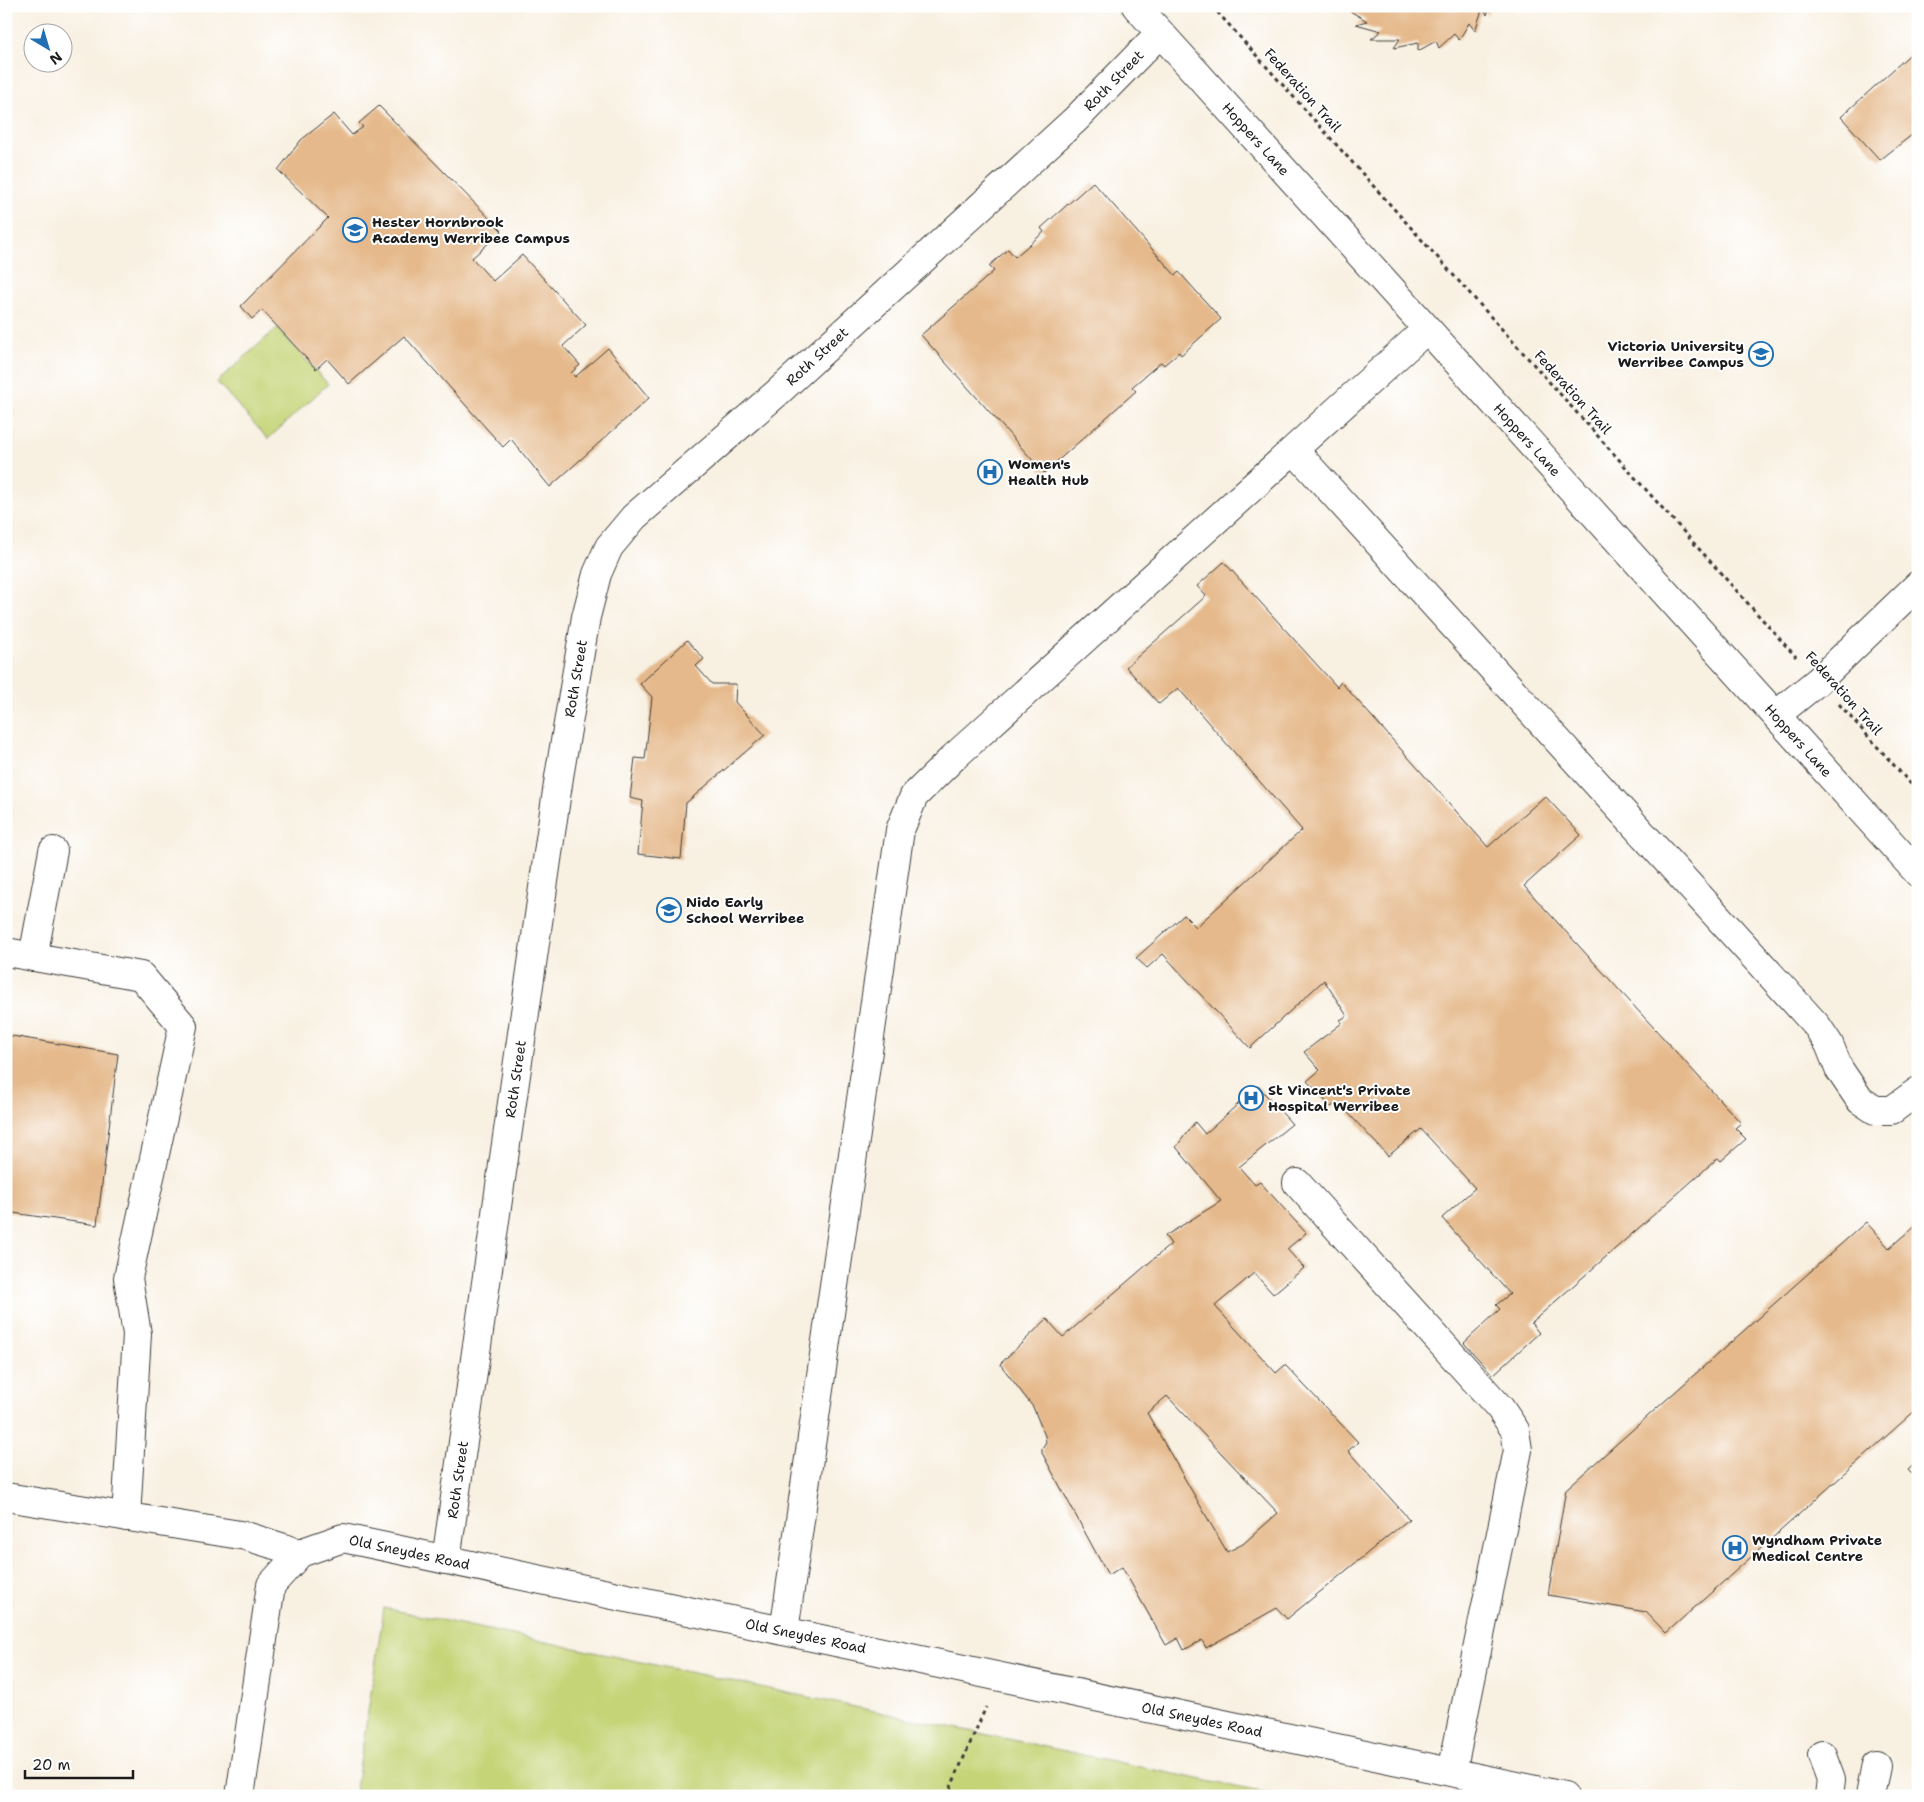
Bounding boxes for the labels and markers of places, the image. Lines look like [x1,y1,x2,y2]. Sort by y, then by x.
place label: Hester Hornbrook Academy Werribee Campus [372,213,570,247]
school or university icon: Hester Hornbrook Academy Werribee Campus [342,217,368,243]
place label: Victoria University Werribee Campus [1607,337,1744,371]
school or university icon: Victoria University Werribee Campus [1748,341,1774,367]
place label: Women's Health Hub [1008,455,1089,489]
hospital icon: Women's Health Hub [977,459,1003,485]
place label: Nido Early School Werribee [686,893,804,927]
school or university icon: Nido Early School Werribee [656,897,682,923]
place label: St Vincent's Private Hospital Werribee [1268,1081,1411,1115]
hospital icon: St Vincent's Private Hospital Werribee [1238,1085,1264,1111]
place label: Wyndham Private Medical Centre [1752,1531,1882,1565]
hospital icon: Wyndham Private Medical Centre [1722,1535,1748,1561]

